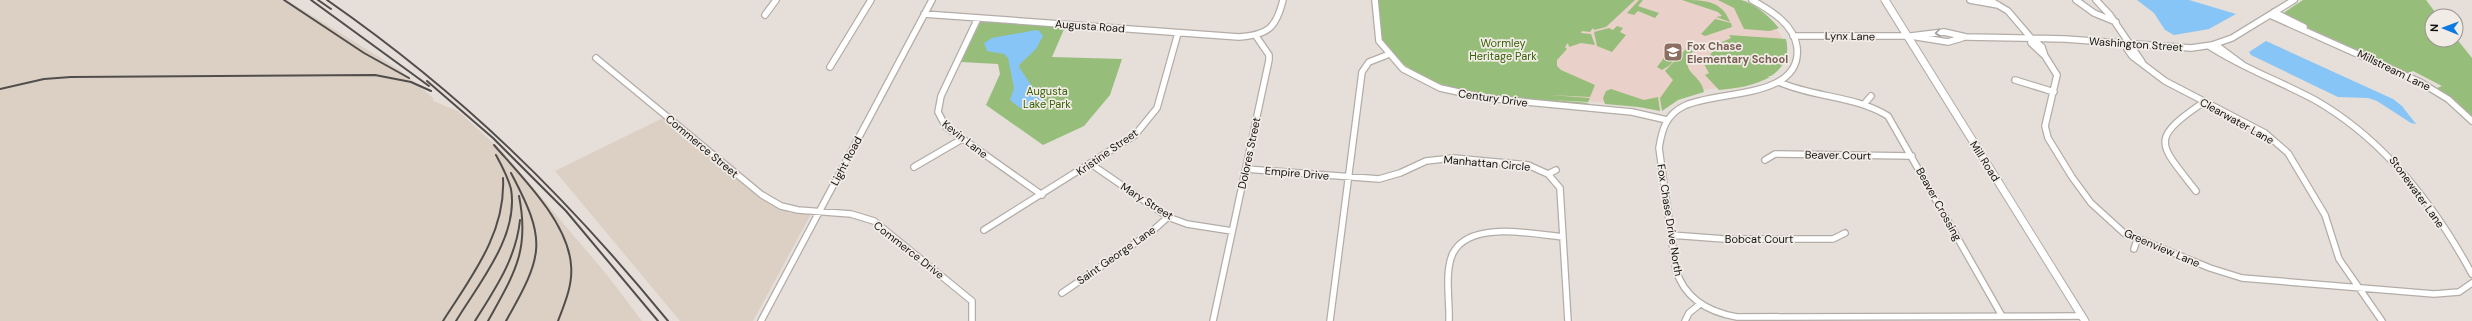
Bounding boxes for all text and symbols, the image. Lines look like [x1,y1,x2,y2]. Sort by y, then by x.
north arrow [2424,8,2464,48]
street label: Augusta Road [1055,17,1126,35]
text: N [2427,24,2441,32]
one-way arrow [1935,28,1941,37]
street label: Lynx Lane [1825,29,1875,43]
street label: Washington Street [2089,34,2183,54]
park label: Wormley Heritage Park [1469,36,1537,63]
place label: Fox Chase Elementary School [1687,39,1788,66]
school or university icon: Fox Chase Elementary School [1662,41,1684,63]
street label: Millstream Lane [2355,46,2433,94]
park label: Augusta Lake Park [1023,84,1071,111]
street label: Century Drive [1457,86,1529,110]
street label: Clearwater Lane [2198,95,2276,147]
street label: Commerce Street [663,111,741,181]
street label: Dolores Street [1235,116,1263,190]
street label: Kevin Lane [939,117,991,161]
street label: Kristine Street [1073,126,1141,178]
street label: Light Road [827,134,865,188]
street label: Mill Road [1967,138,2003,184]
street label: Beaver Court [1805,147,1871,163]
street label: Manhattan Circle [1443,152,1531,174]
street label: Stonewater Lane [2386,153,2448,231]
street label: Empire Drive [1264,163,1330,183]
street label: Fox Chase Drive North [1654,163,1686,277]
street label: Beaver Crossing [1913,165,1965,243]
street label: Mary Street [1118,179,1176,223]
street label: Commerce Drive [871,218,947,282]
street label: Saint George Lane [1074,223,1158,287]
street label: Greenview Lane [2122,226,2202,270]
street label: Bobcat Court [1725,232,1793,246]

